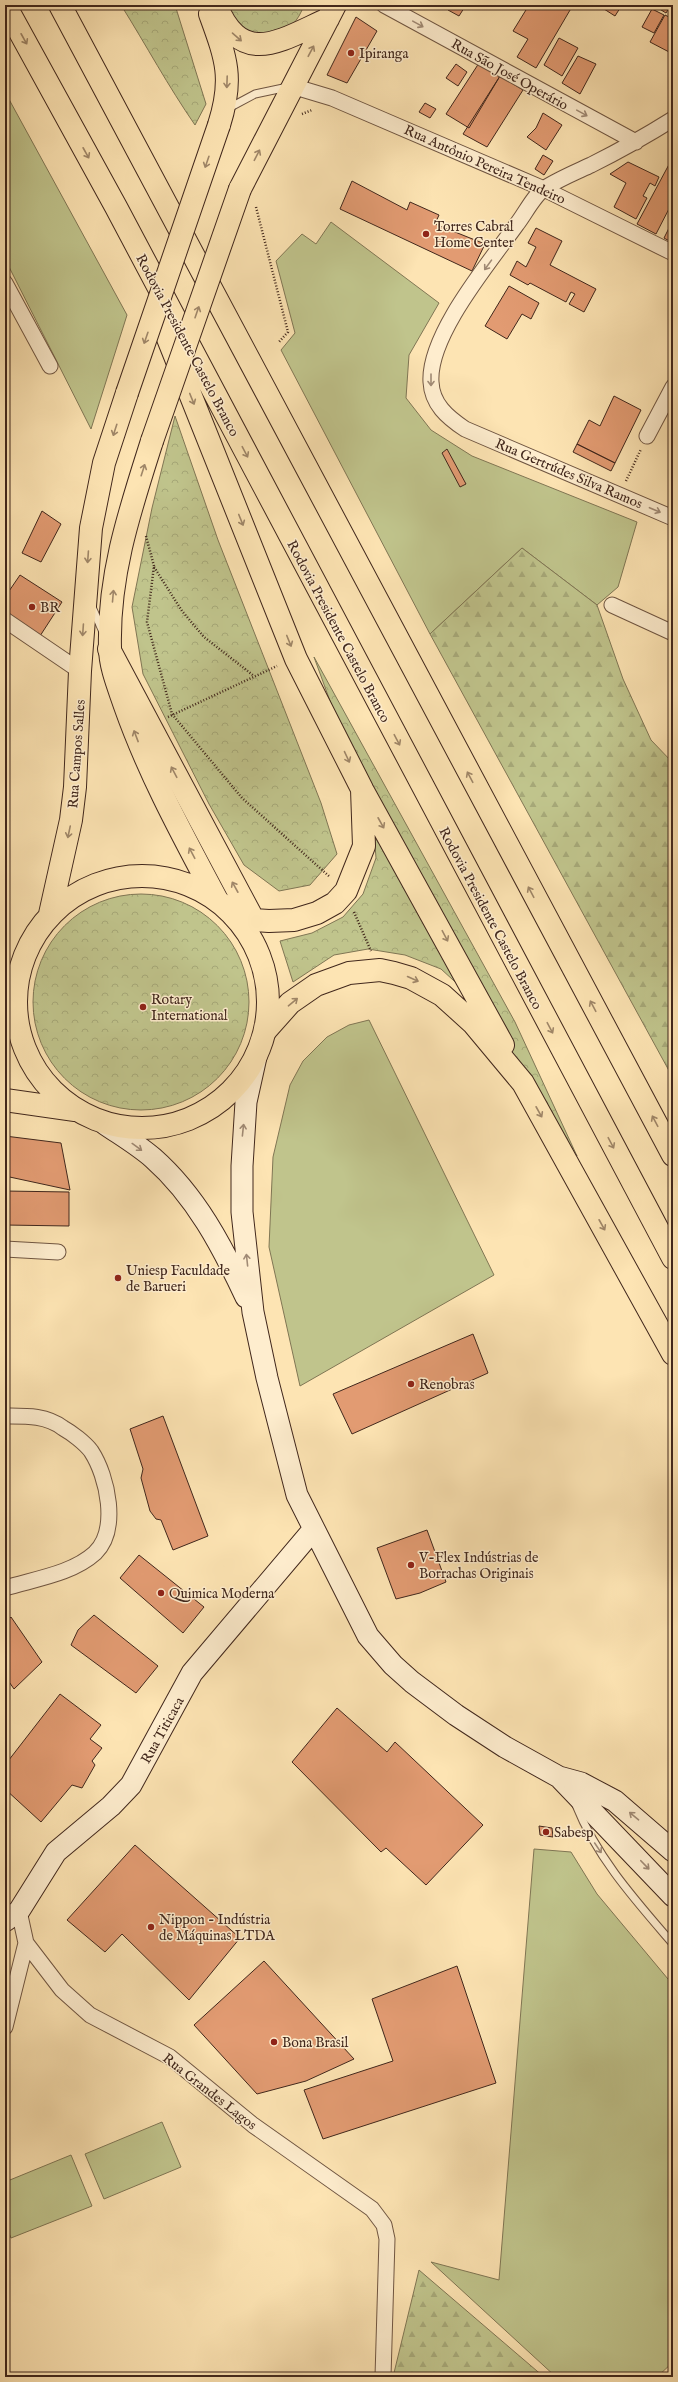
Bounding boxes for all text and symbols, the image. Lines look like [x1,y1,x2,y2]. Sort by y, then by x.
one-way arrow [412,20,424,28]
one-way arrow [20,33,28,45]
one-way arrow [232,33,243,42]
street label: Rua São José Operário [448,35,572,115]
place label: Ipiranga [359,45,409,63]
one-way arrow [307,46,315,58]
marker: Ipiranga [346,48,356,58]
one-way arrow [224,76,231,89]
one-way arrow [575,109,587,117]
street label: Rua Antônio Pereira Tendeiro [401,121,569,209]
one-way arrow [83,147,90,159]
one-way arrow [254,149,262,161]
one-way arrow [202,156,210,168]
place label: Torres Cabral Home Center [434,218,514,252]
marker: Torres Cabral Home Center [421,229,431,239]
street label: Rodovia Presidente Castelo Branco [131,251,243,440]
one-way arrow [483,260,492,271]
one-way arrow [194,306,201,319]
one-way arrow [142,331,149,344]
one-way arrow [427,373,435,386]
one-way arrow [189,393,197,405]
one-way arrow [110,424,118,436]
street label: Rua Gertrúdes Silva Ramos [492,435,645,513]
one-way arrow [242,446,249,458]
one-way arrow [139,465,147,477]
one-way arrow [649,507,661,514]
one-way arrow [237,514,245,526]
street label: Rodovia Presidente Castelo Branco [282,537,394,726]
one-way arrow [84,550,91,563]
one-way arrow [110,590,117,603]
place label: BR [40,599,60,617]
marker: BR [27,602,37,612]
one-way arrow [80,623,87,636]
one-way arrow [286,634,293,646]
street label: Rua Campos Salles [64,699,90,809]
one-way arrow [132,731,140,743]
one-way arrow [394,734,402,746]
one-way arrow [344,751,351,763]
one-way arrow [169,766,177,778]
one-way arrow [466,772,473,784]
one-way arrow [378,817,385,829]
street label: Rodovia Presidente Castelo Branco [434,824,546,1013]
one-way arrow [64,825,72,838]
one-way arrow [188,847,196,859]
one-way arrow [230,881,238,893]
one-way arrow [527,886,535,898]
one-way arrow [441,930,449,942]
one-way arrow [407,976,419,983]
place label: Rotary International [151,991,228,1025]
one-way arrow [287,998,298,1007]
one-way arrow [589,1001,596,1013]
marker: Rotary International [138,1002,148,1012]
one-way arrow [547,1022,555,1034]
one-way arrow [536,1106,544,1118]
one-way arrow [650,1115,658,1127]
one-way arrow [239,1124,247,1137]
one-way arrow [608,1137,616,1149]
one-way arrow [131,1142,142,1151]
one-way arrow [599,1219,606,1231]
one-way arrow [244,1254,251,1267]
place label: Uniesp Faculdade de Barueri [126,1262,230,1296]
marker: Uniesp Faculdade de Barueri [113,1273,123,1283]
place label: Renobras [419,1376,475,1394]
marker: Renobras [406,1379,416,1389]
place label: V-Flex Indústrias de Borrachas Originais [418,1549,539,1583]
marker: V-Flex Indústrias de Borrachas Originais [406,1560,416,1570]
place label: Quimica Moderna [169,1585,275,1603]
marker: Quimica Moderna [156,1588,166,1598]
street label: Rua Titicaca [137,1693,189,1767]
one-way arrow [628,1811,639,1820]
place label: Sabesp [554,1824,594,1842]
marker: Sabesp [541,1827,551,1837]
one-way arrow [594,1842,602,1853]
one-way arrow [640,1860,650,1870]
place label: Nippon - Indústria de Máquinas LTDA [159,1911,275,1945]
marker: Nippon - Indústria de Máquinas LTDA [146,1922,156,1932]
place label: Bona Brasil [282,2034,348,2052]
marker: Bona Brasil [269,2037,279,2047]
street label: Rua Grandes Lagos [159,2049,260,2134]

